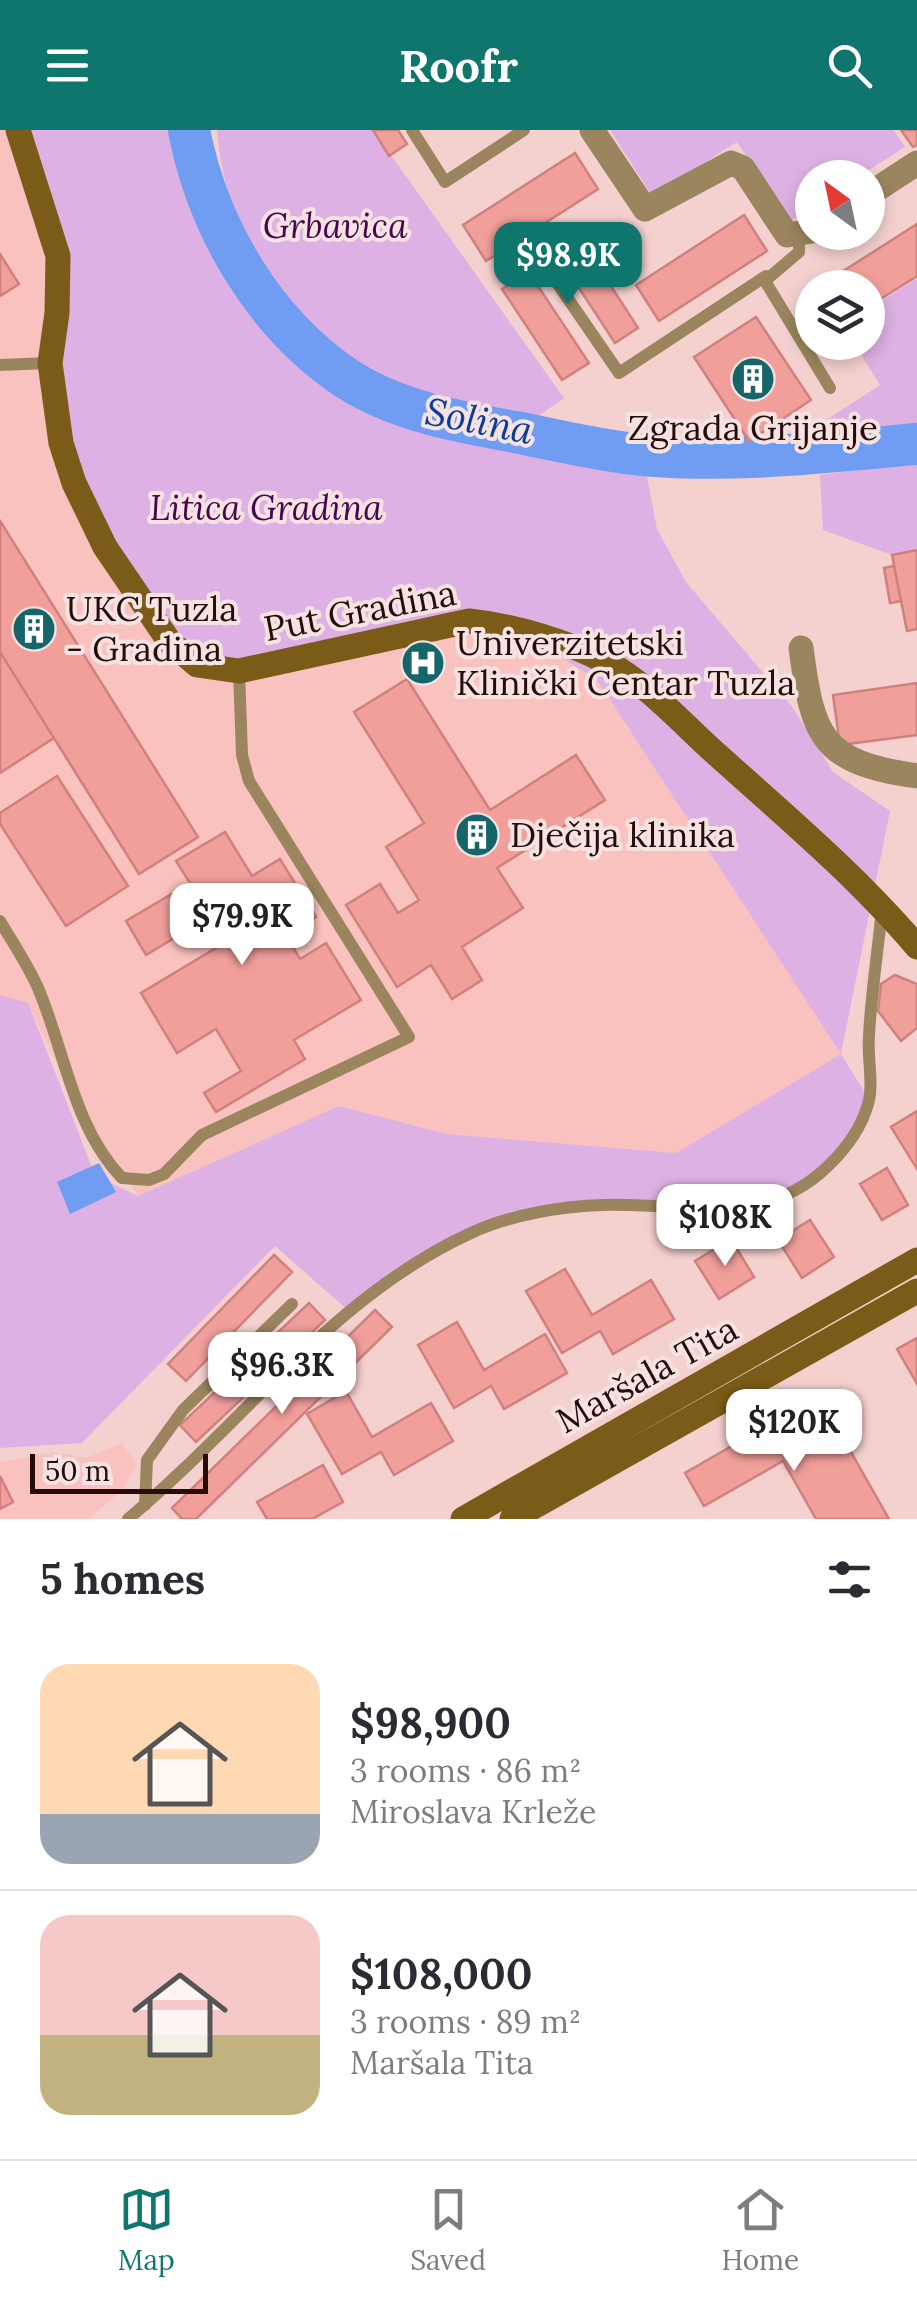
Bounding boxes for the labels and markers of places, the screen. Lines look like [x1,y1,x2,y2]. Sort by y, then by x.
pin: $98.9K [487,222,649,307]
building icon: Zgrada Grijanje [730,356,776,402]
place label: Zgrada Grijanje [628,405,878,450]
place label: UKC Tuzla - Gradina [66,586,237,671]
building icon: UKC Tuzla - Gradina [11,606,57,652]
place label: Univerzitetski Klinički Centar Tuzla [456,620,795,705]
hospital icon: Univerzitetski Klinički Centar Tuzla [400,640,446,686]
building icon: Dječija klinika [454,812,500,858]
place label: Dječija klinika [510,812,735,857]
pin: $79.9K [161,883,323,968]
pin: $108K [655,1184,795,1269]
pin: $96.3K [201,1332,363,1417]
pin: $120K [724,1389,864,1474]

